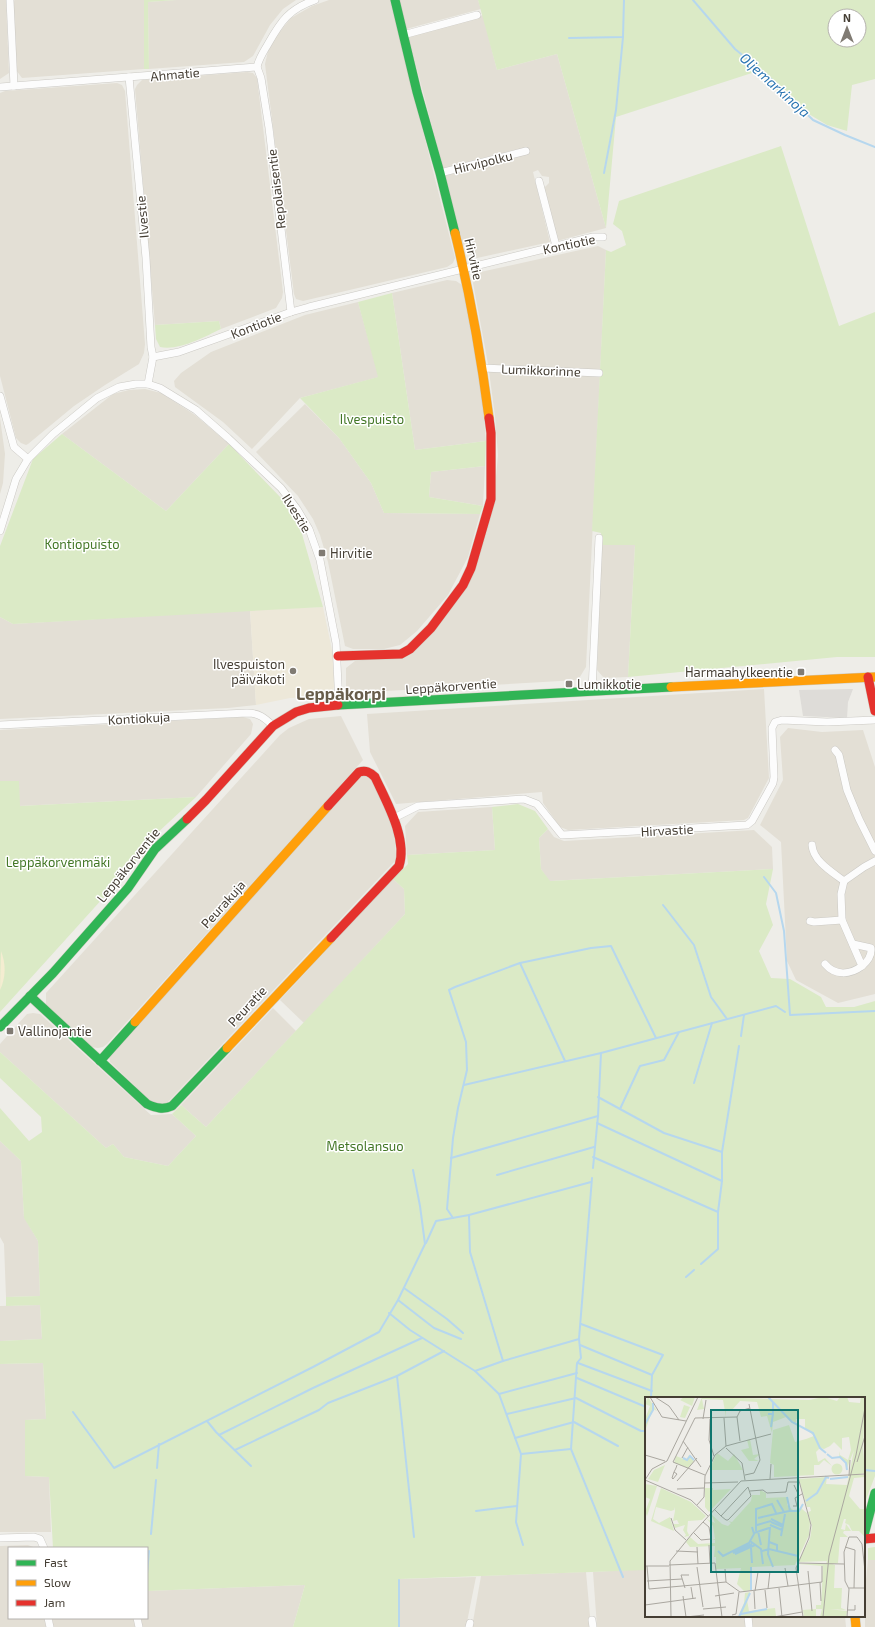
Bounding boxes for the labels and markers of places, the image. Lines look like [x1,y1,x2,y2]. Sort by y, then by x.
place label: Hirvitie [330,545,372,561]
marker: Hirvitie [317,548,327,558]
place label: Ilvespuiston päiväkoti [213,656,285,687]
place label: Harmaahylkeentie [685,664,793,680]
marker: Ilvespuiston päiväkoti [288,666,298,676]
marker: Harmaahylkeentie [796,667,806,677]
place label: Lumikkotie [577,676,641,692]
marker: Lumikkotie [564,679,574,689]
place label: Vallinojantie [18,1023,92,1039]
marker: Vallinojantie [5,1026,15,1036]

